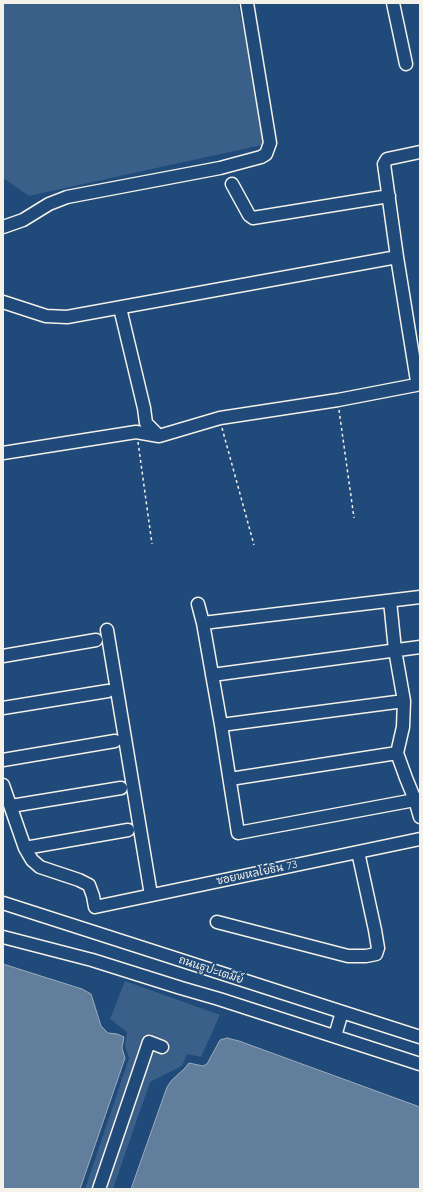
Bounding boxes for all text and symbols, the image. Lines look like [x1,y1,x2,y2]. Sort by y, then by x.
street label: ซอยพหลโยธิน 73 [215,858,299,888]
street label: ถนนธูปะเตมีย์ [177,953,245,987]

